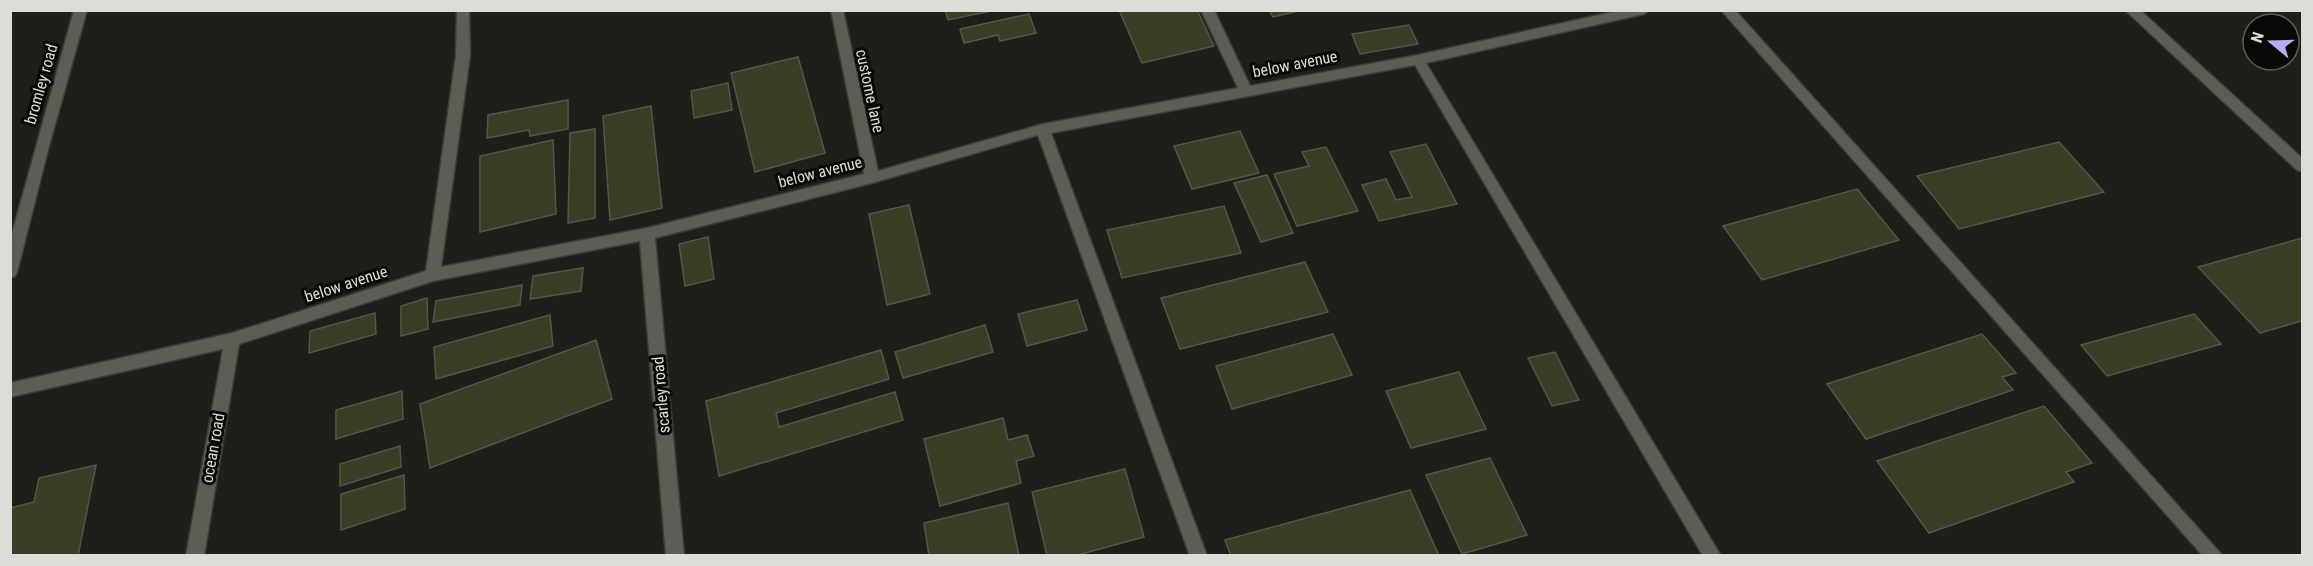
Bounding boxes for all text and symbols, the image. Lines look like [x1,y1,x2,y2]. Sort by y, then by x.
north arrow [2241,12,2301,72]
text: N [2247,30,2268,45]
street label: bromley road [21,42,61,126]
street label: below avenue [1251,46,1339,82]
street label: custome lane [852,48,888,134]
street label: below avenue [776,152,864,192]
street label: below avenue [302,262,390,306]
street label: scarley road [648,356,674,434]
street label: ocean road [198,412,228,484]

